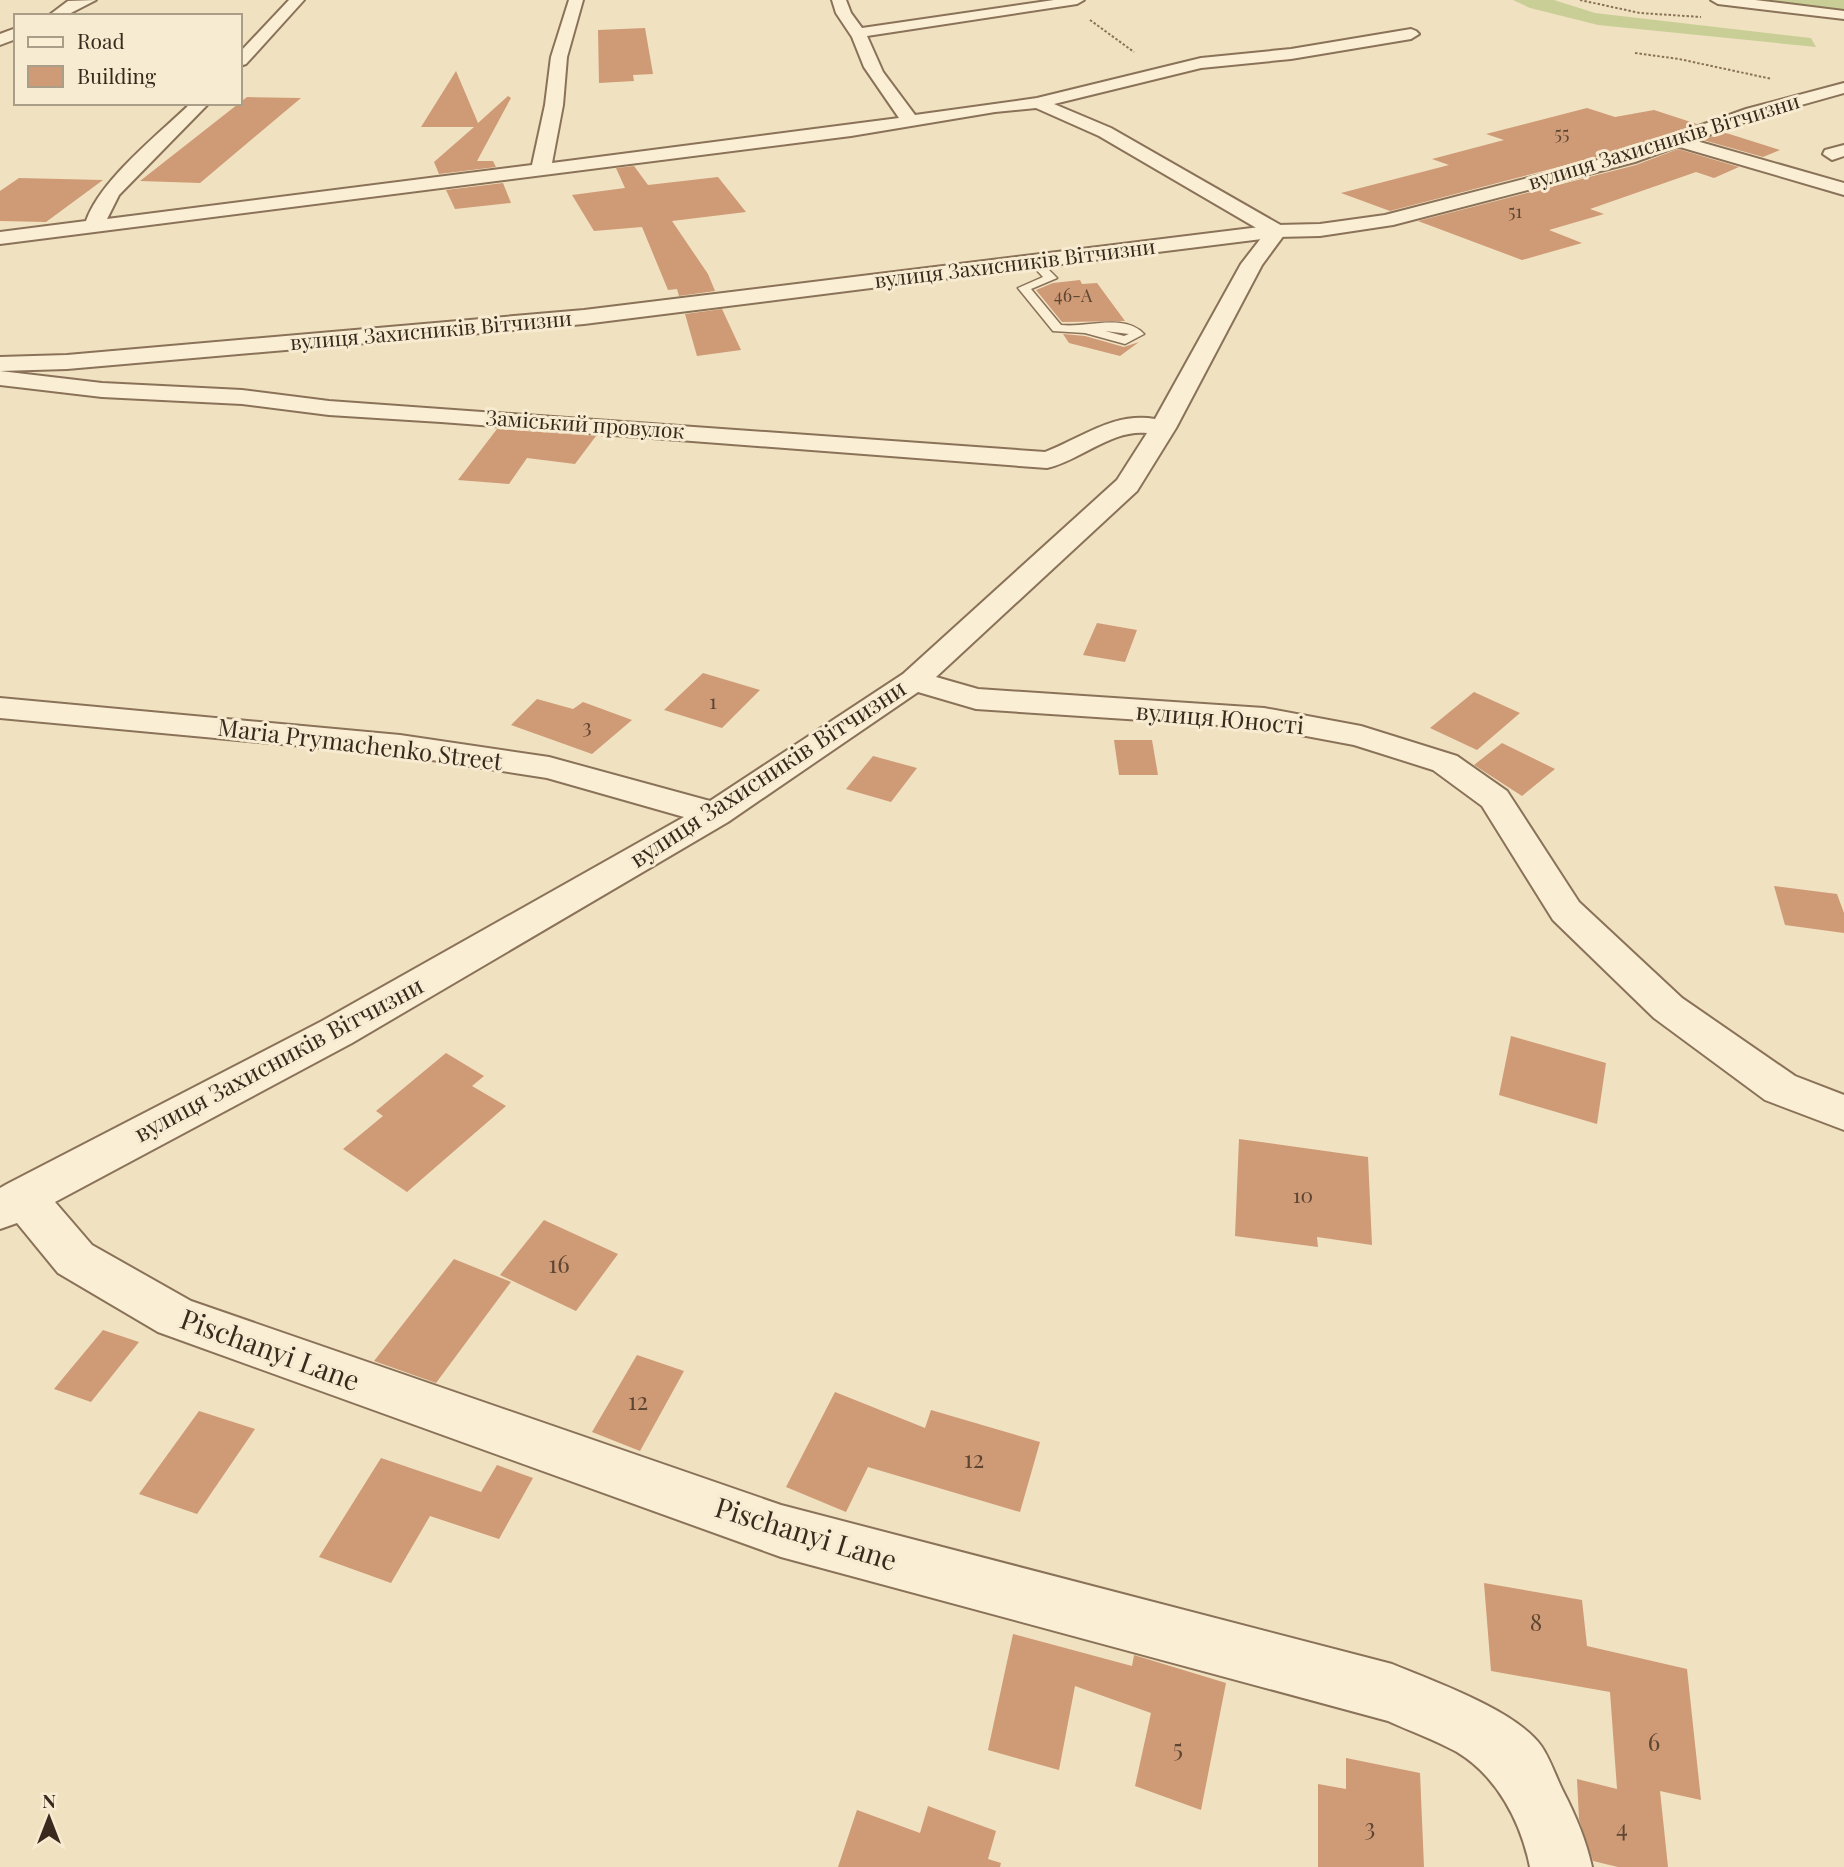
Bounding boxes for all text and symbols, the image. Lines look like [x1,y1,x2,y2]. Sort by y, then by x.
legend [14,14,242,105]
text: Road [77,26,125,54]
text: Building [77,61,156,89]
street label: вулиця Захисників Вітчизни [1524,85,1803,195]
house number: 55 [1555,121,1569,145]
house number: 51 [1508,199,1522,223]
street label: вулиця Захисників Вітчизни [873,231,1157,293]
house number: 46-А [1054,283,1093,307]
street label: вулиця Захисників Вітчизни [289,303,573,355]
street label: Заміський провулок [485,402,685,444]
street label: вулиця Захисників Вітчизни [623,671,911,874]
house number: 1 [709,686,717,714]
street label: вулиця Юності [1135,694,1306,740]
street label: Maria Prymachenko Street [216,710,505,776]
house number: 3 [582,711,592,739]
street label: вулиця Захисників Вітчизни [128,968,428,1148]
house number: 10 [1293,1180,1313,1208]
house number: 16 [548,1247,570,1279]
street label: Pischanyi Lane [176,1299,365,1398]
house number: 12 [628,1384,648,1416]
house number: 12 [964,1442,984,1474]
street label: Pischanyi Lane [711,1487,902,1578]
house number: 8 [1530,1605,1542,1637]
house number: 6 [1648,1725,1660,1757]
house number: 5 [1173,1731,1183,1763]
north arrow [14,1783,84,1853]
text: N [42,1787,56,1813]
house number: 3 [1365,1810,1375,1842]
house number: 4 [1616,1811,1628,1843]

